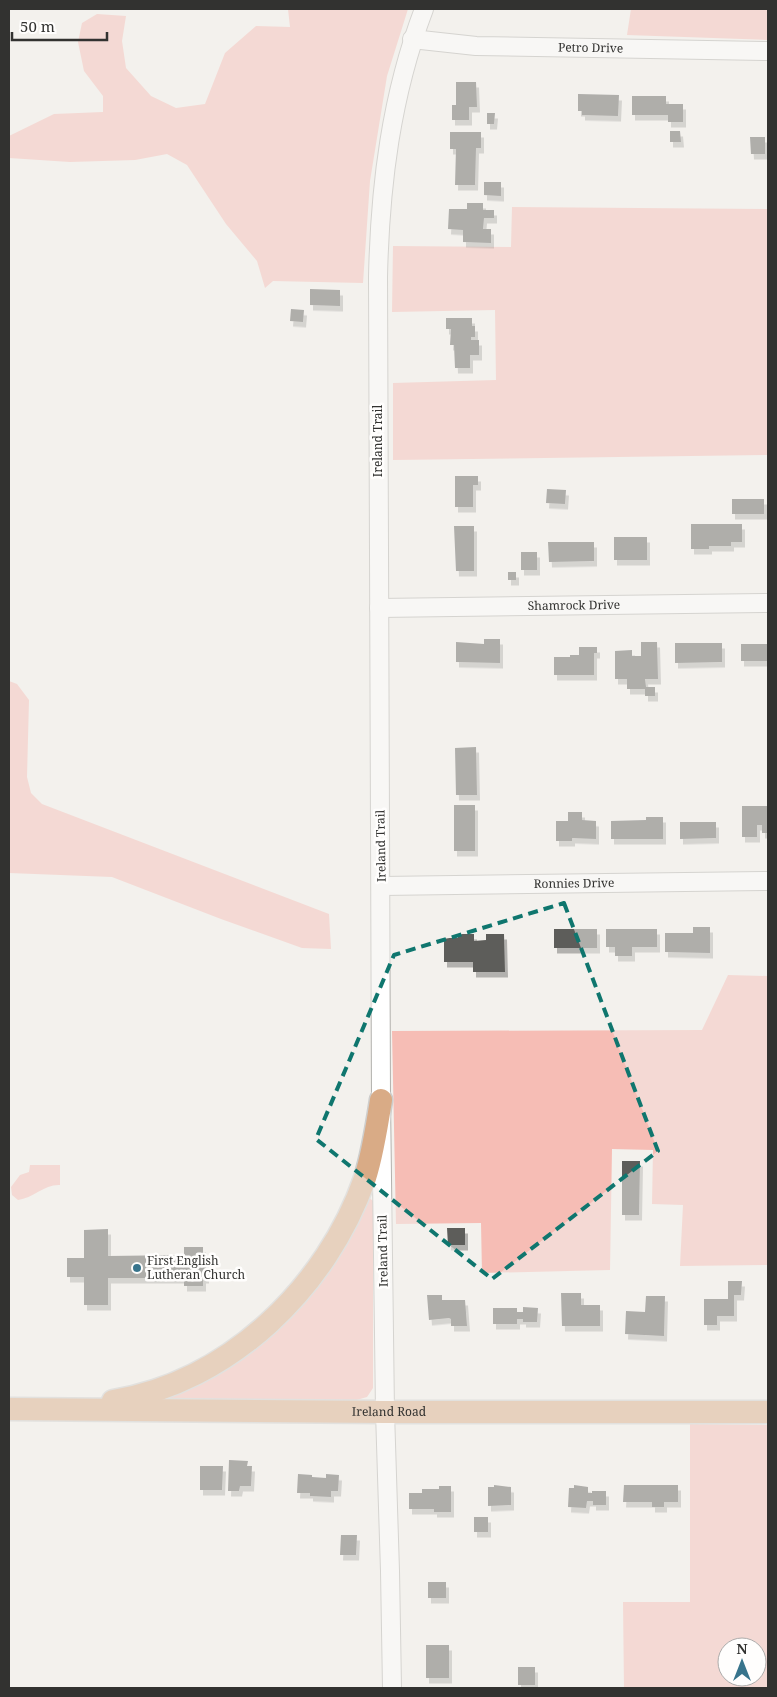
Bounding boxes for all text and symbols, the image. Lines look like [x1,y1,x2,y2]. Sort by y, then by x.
scale bar [12,10,108,42]
text: 50 m [20,16,55,36]
street label: Petro Drive [558,38,623,57]
street label: Ireland Trail [369,405,386,477]
street label: Shamrock Drive [528,596,620,614]
street label: Ireland Trail [371,809,390,882]
street label: Ronnies Drive [534,874,614,892]
street label: Ireland Trail [373,1214,392,1287]
place label: First English Lutheran Church [147,1252,246,1283]
marker: First English Lutheran Church [131,1262,143,1274]
street label: Ireland Road [352,1403,427,1420]
north arrow [717,1637,767,1687]
text: N [736,1639,748,1658]

